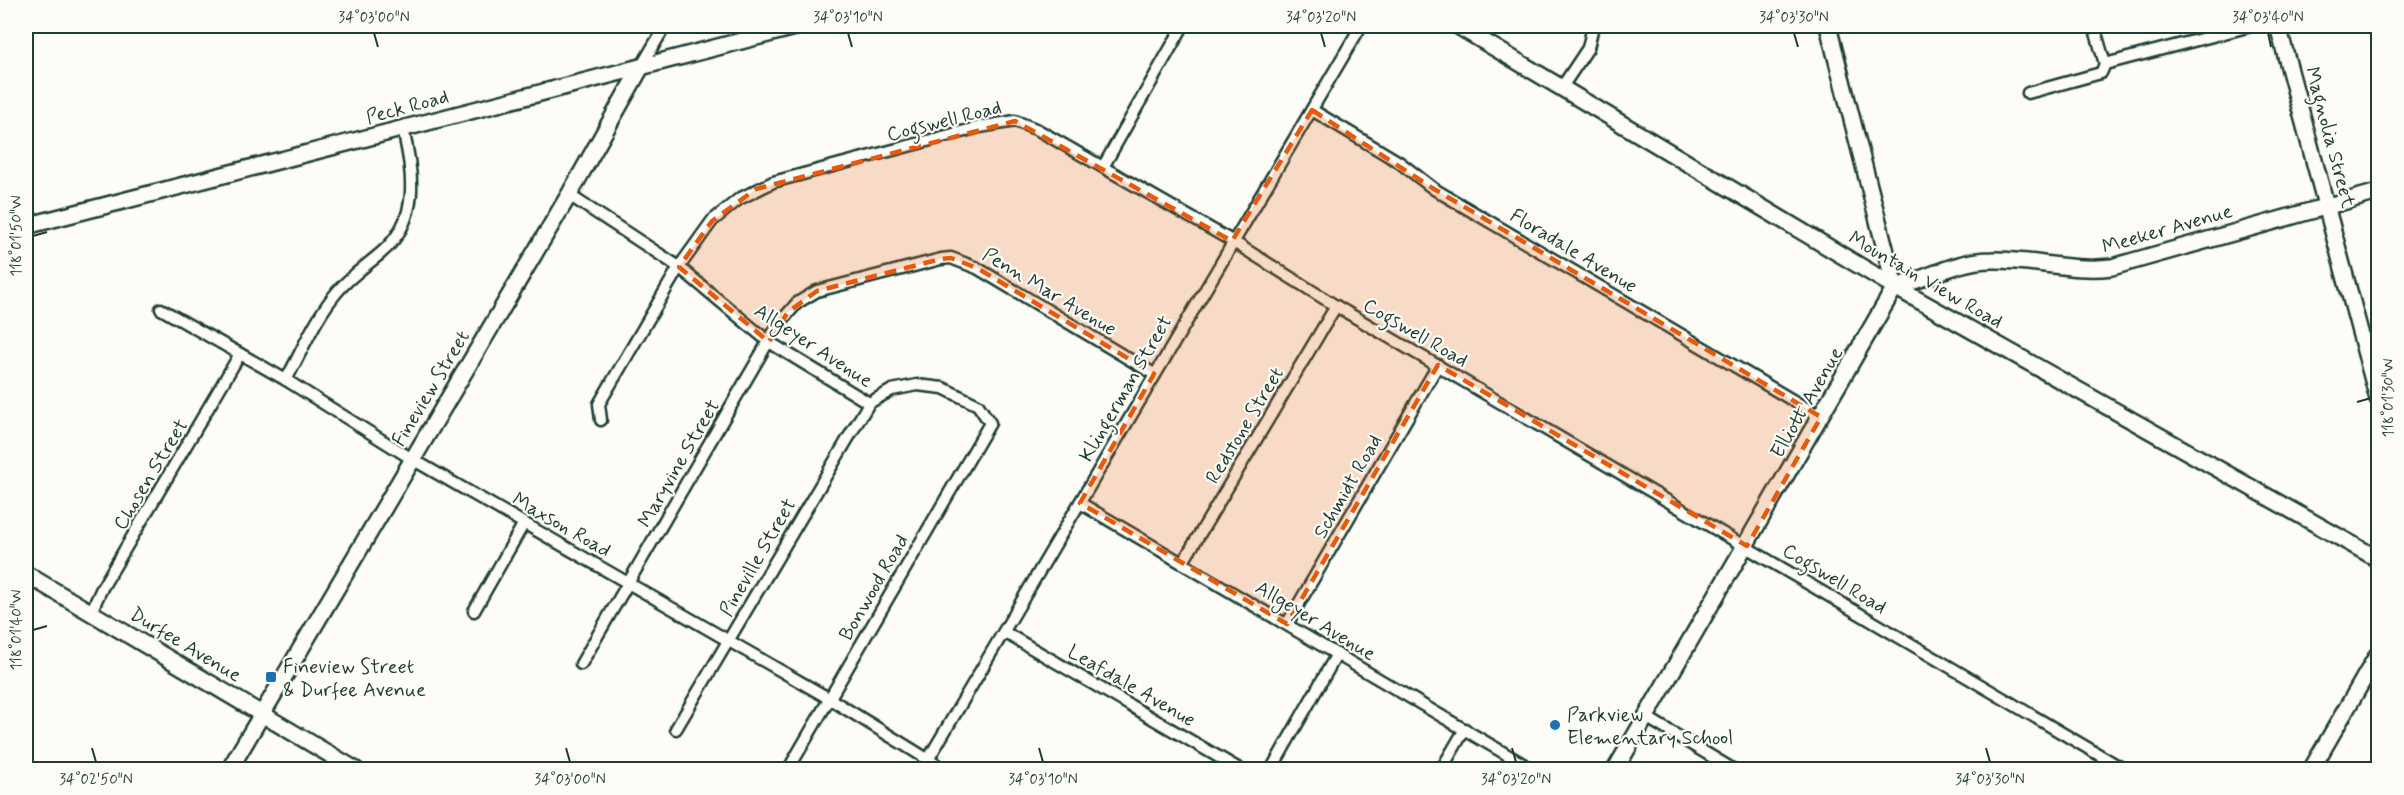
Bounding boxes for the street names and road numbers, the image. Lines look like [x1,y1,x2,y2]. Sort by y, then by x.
street label: Magnolia Street [2296,64,2361,212]
street label: Peck Road [363,83,452,131]
street label: Cogswell Road [884,94,1005,151]
street label: Meeker Avenue [2099,198,2236,261]
street label: Floradale Avenue [1505,203,1642,300]
street label: Mountain View Road [1843,225,2007,335]
street label: Penn Mar Avenue [977,242,1121,343]
street label: Cogswell Road [1357,292,1473,376]
street label: Allgeyer Avenue [748,298,878,396]
street label: Klingerman Street [1073,311,1181,468]
street label: Fineview Street [386,326,477,452]
street label: Elliott Avenue [1765,342,1850,463]
street label: Redstone Street [1200,362,1291,489]
street label: Maryvine Street [632,395,727,533]
street label: Chosen Street [107,414,195,535]
street label: Schmidt Road [1308,430,1389,544]
street label: Maxson Road [507,486,615,564]
street label: Pineville Street [714,494,803,622]
street label: Bonwood Road [833,530,916,646]
street label: Cogswell Road [1776,538,1891,623]
street label: Allgeyer Avenue [1249,575,1381,669]
street label: Durfee Avenue [124,601,246,689]
street label: Leafdale Avenue [1062,639,1200,734]

